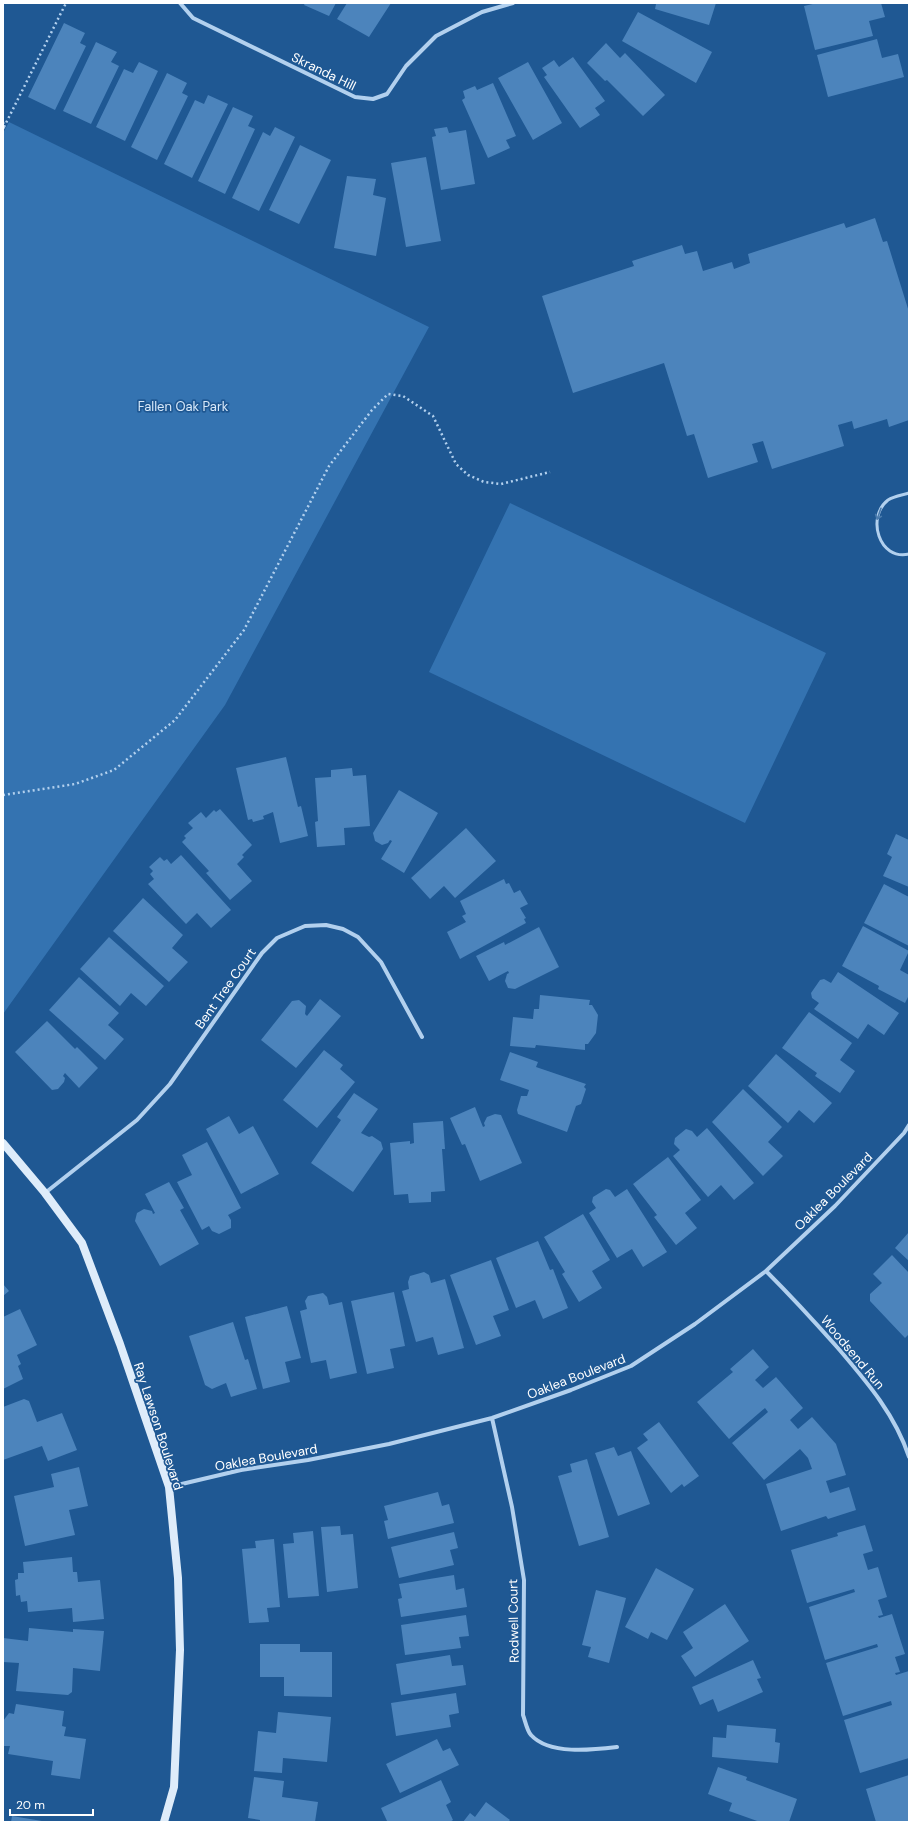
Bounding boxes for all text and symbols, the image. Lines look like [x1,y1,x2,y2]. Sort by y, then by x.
street label: Skranda Hill [289,48,359,94]
park label: Fallen Oak Park [138,398,229,415]
one-way arrow [875,507,883,519]
street label: Bent Tree Court [191,945,260,1032]
street label: Oaklea Boulevard [791,1149,876,1234]
street label: Woodsend Run [817,1312,888,1393]
street label: Oaklea Boulevard [525,1350,628,1403]
street label: Ray Lawson Boulevard [130,1360,187,1492]
street label: Oaklea Boulevard [213,1440,319,1475]
street label: Rodwell Court [504,1579,523,1663]
scale bar [10,1791,93,1817]
text: 20 m [16,1797,45,1813]

